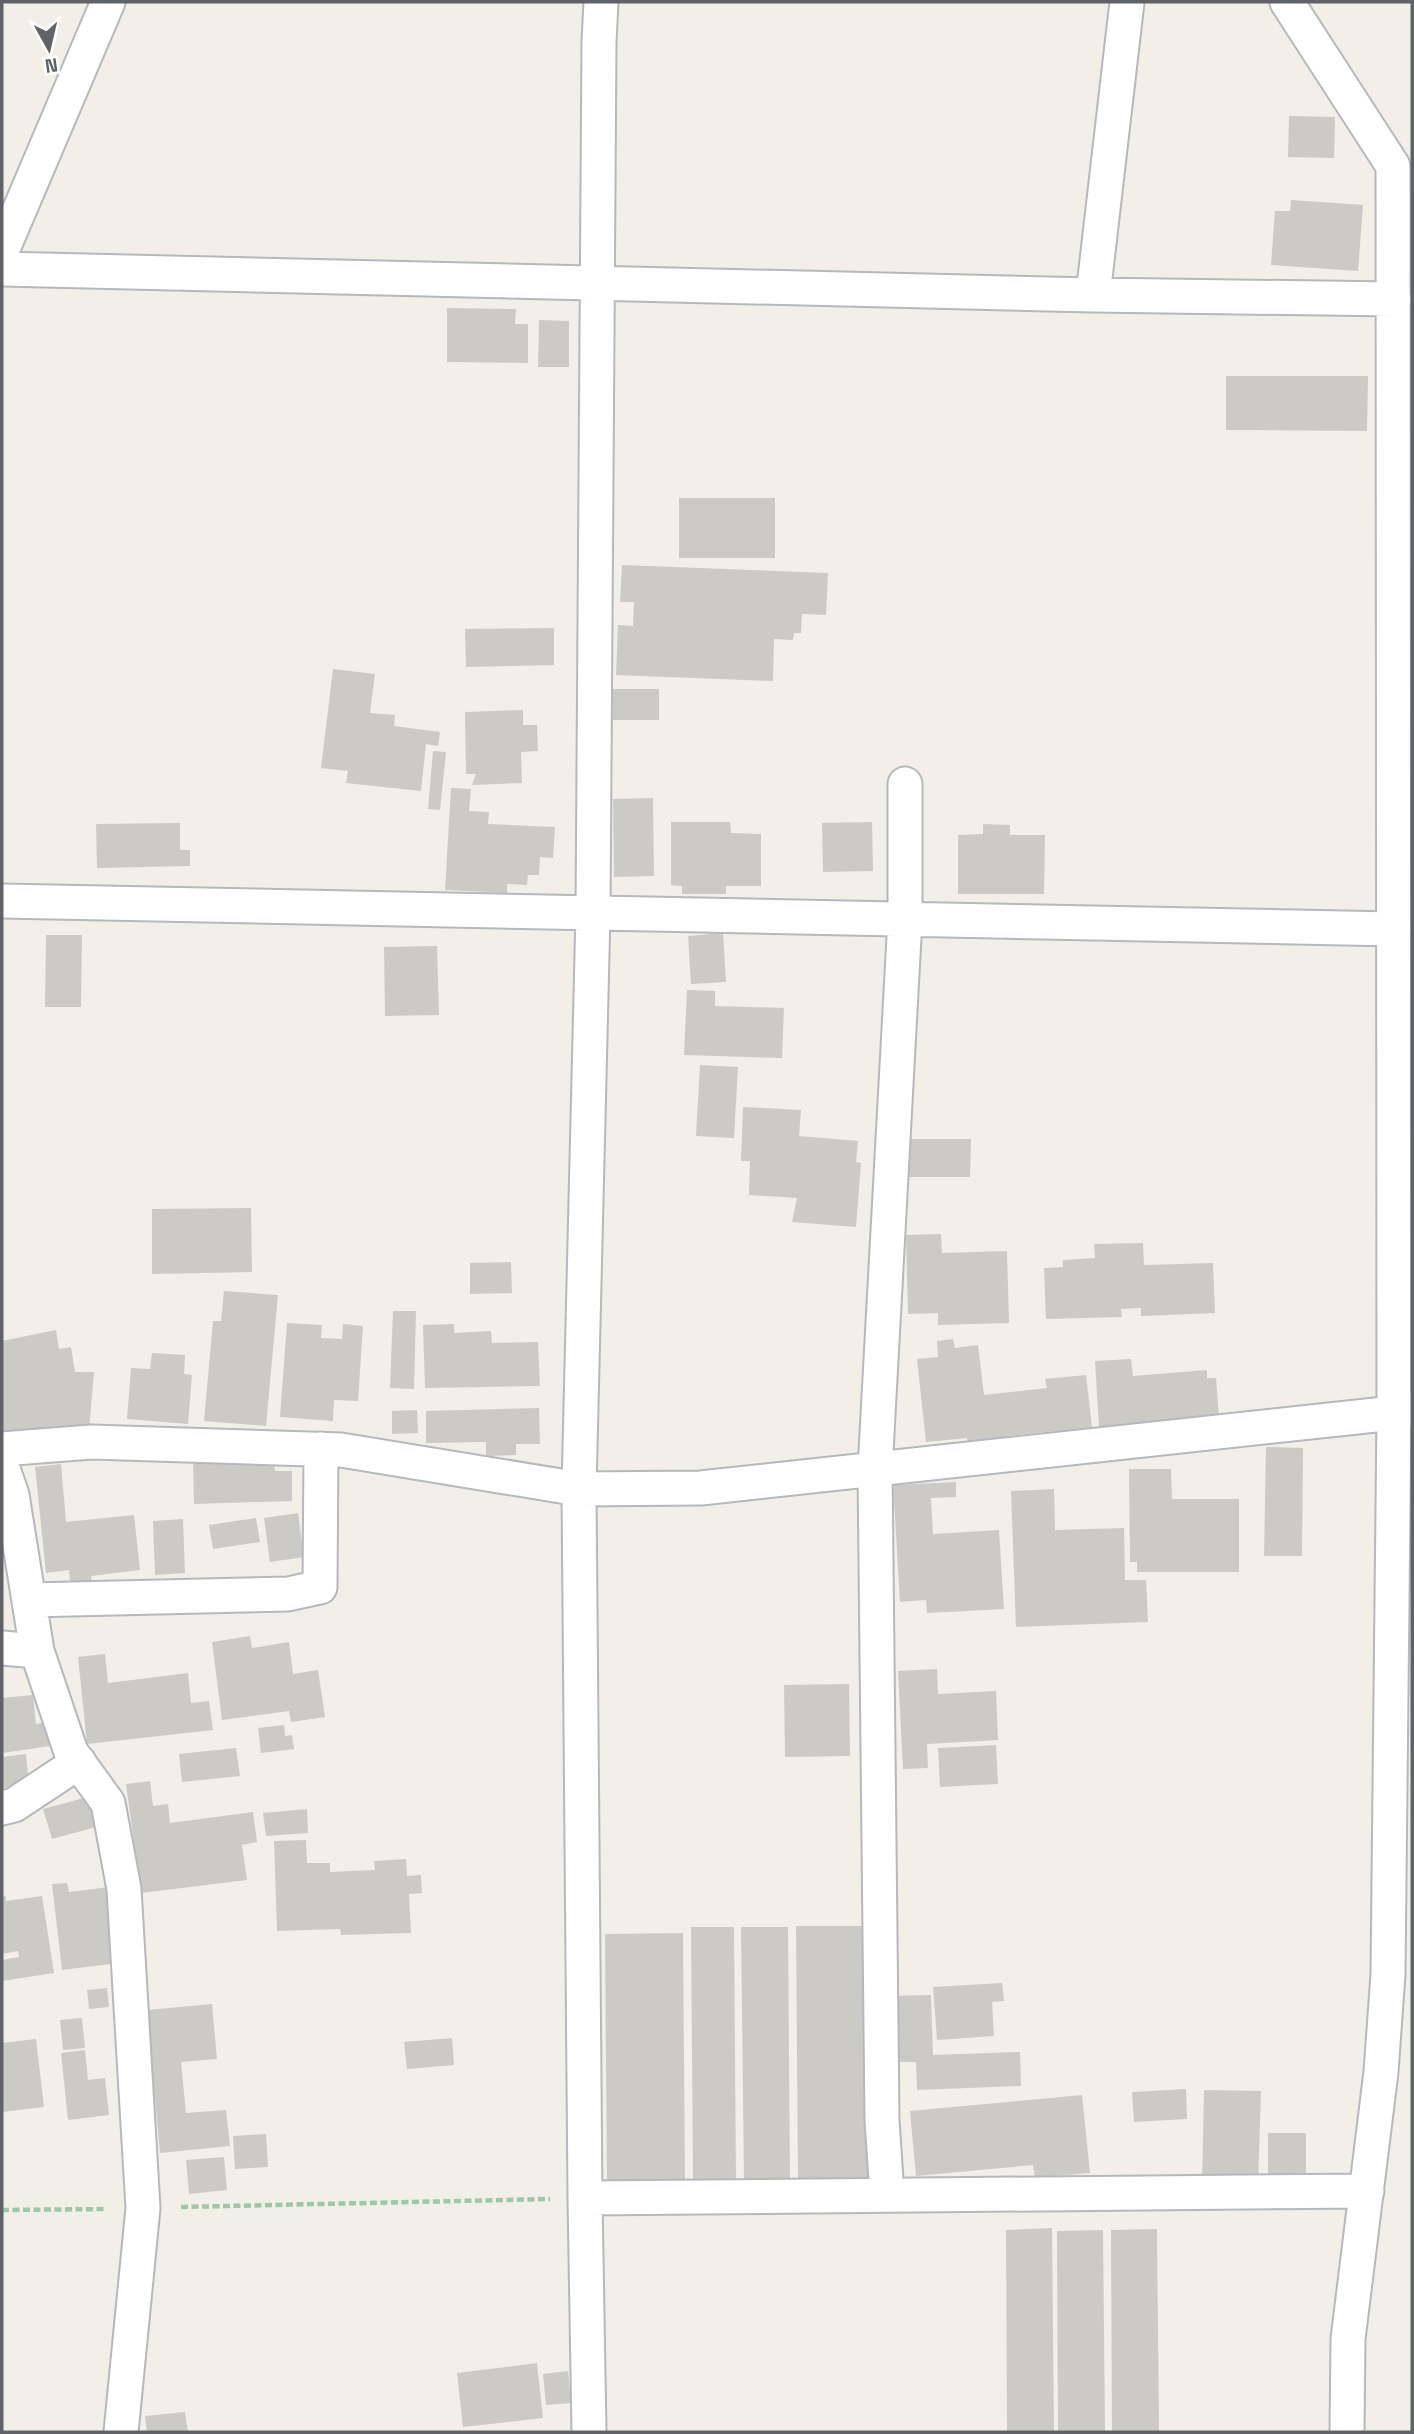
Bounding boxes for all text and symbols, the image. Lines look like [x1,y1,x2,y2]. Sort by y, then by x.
north arrow [14,14,84,84]
text: N [43,52,59,79]

